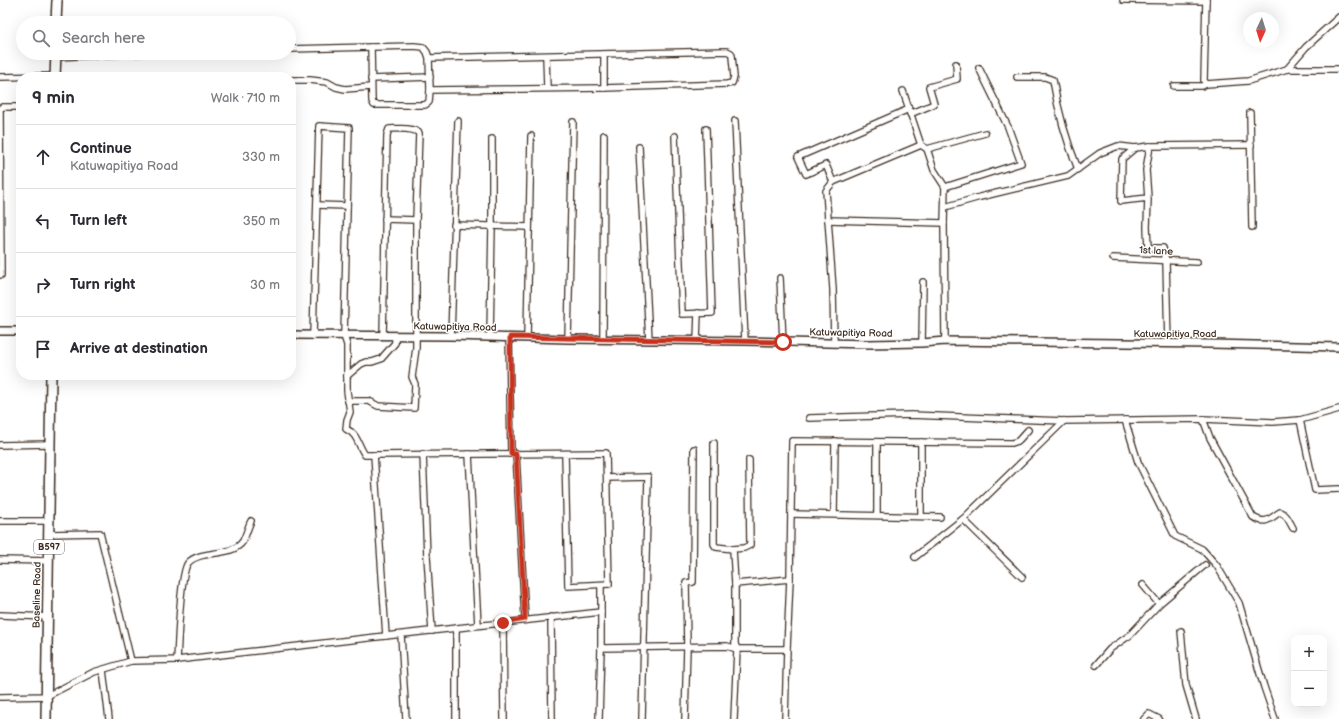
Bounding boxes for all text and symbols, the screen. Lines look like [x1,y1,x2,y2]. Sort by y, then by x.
north arrow [1243,12,1279,48]
search box [16,16,296,60]
icon: search [30,27,52,49]
text: Search here [62,29,145,48]
text: 9 min [32,88,75,108]
text: Walk · 710 m [211,90,280,106]
text: Continue [70,139,132,158]
icon: ahead [32,146,54,168]
text: 330 m [242,149,280,165]
text: Katuwapitiya Road [70,158,178,174]
icon: left [32,210,54,232]
text: Turn left [70,211,127,230]
text: 350 m [243,213,280,229]
street label: 1st lane [1139,244,1173,258]
icon: right [32,274,54,296]
text: Turn right [70,275,135,294]
text: 30 m [250,277,280,293]
street label: Katuwapitiya Road [413,320,497,334]
street label: Katuwapitiya Road [809,326,893,340]
street label: Katuwapitiya Road [1133,328,1217,340]
route start [774,333,792,351]
icon: arrive [32,338,54,360]
text: Arrive at destination [70,339,208,358]
road number: B597 [34,540,64,554]
street label: Baseline Road [30,561,44,628]
route end [494,614,512,632]
map controls [1291,635,1327,707]
button: + [1291,635,1327,671]
button: − [1291,671,1327,707]

